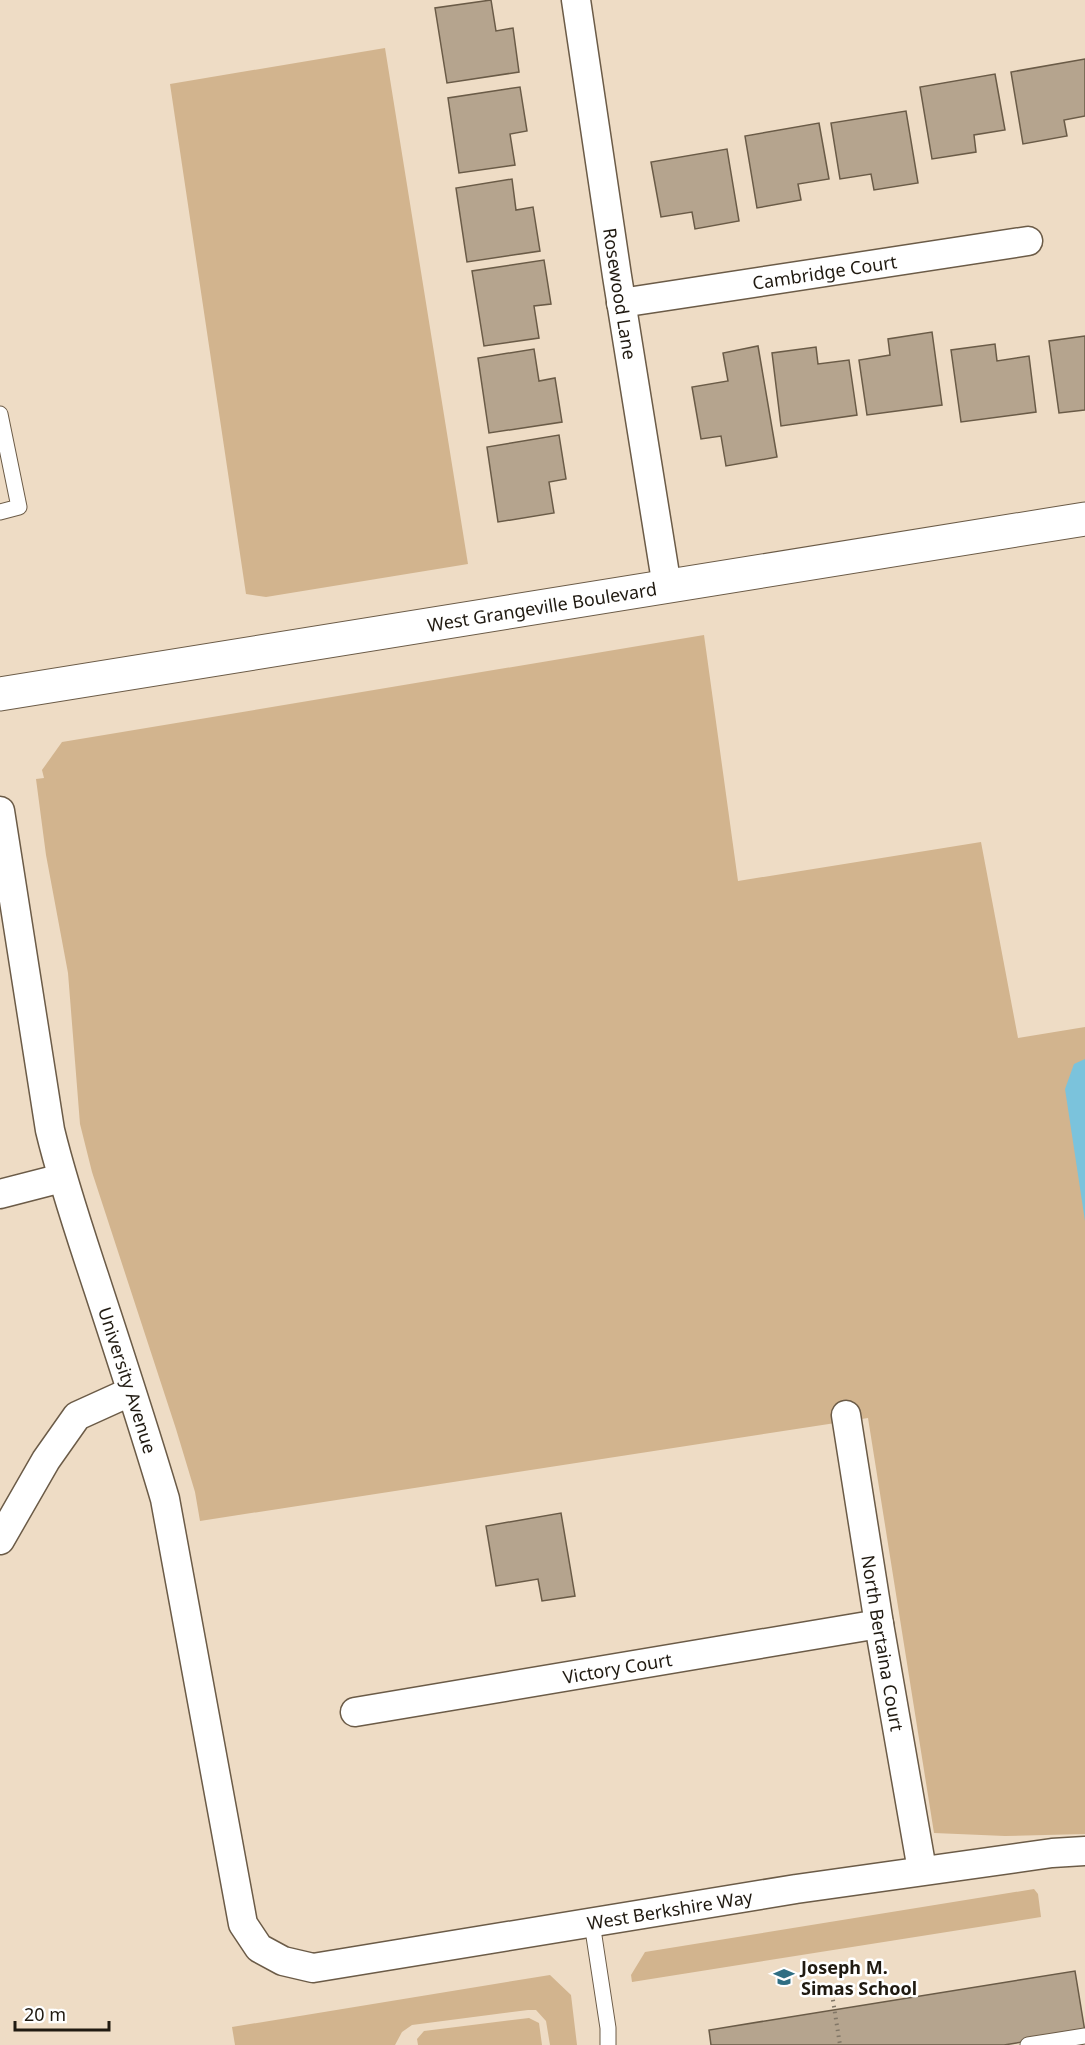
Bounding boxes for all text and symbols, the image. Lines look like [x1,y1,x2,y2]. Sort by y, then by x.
street label: Rosewood Lane [598,226,642,361]
street label: Cambridge Court [751,249,899,295]
street label: West Grangeville Boulevard [425,576,659,637]
street label: University Avenue [93,1304,163,1456]
street label: North Bertaina Court [856,1553,910,1733]
street label: Victory Court [561,1647,674,1689]
street label: West Berkshire Way [585,1884,755,1935]
place label: Joseph M. Simas School [799,1955,917,2000]
school or university icon: Joseph M. Simas School [772,1965,796,1989]
scale bar [15,1994,110,2032]
text: 20 m [24,2002,66,2026]

